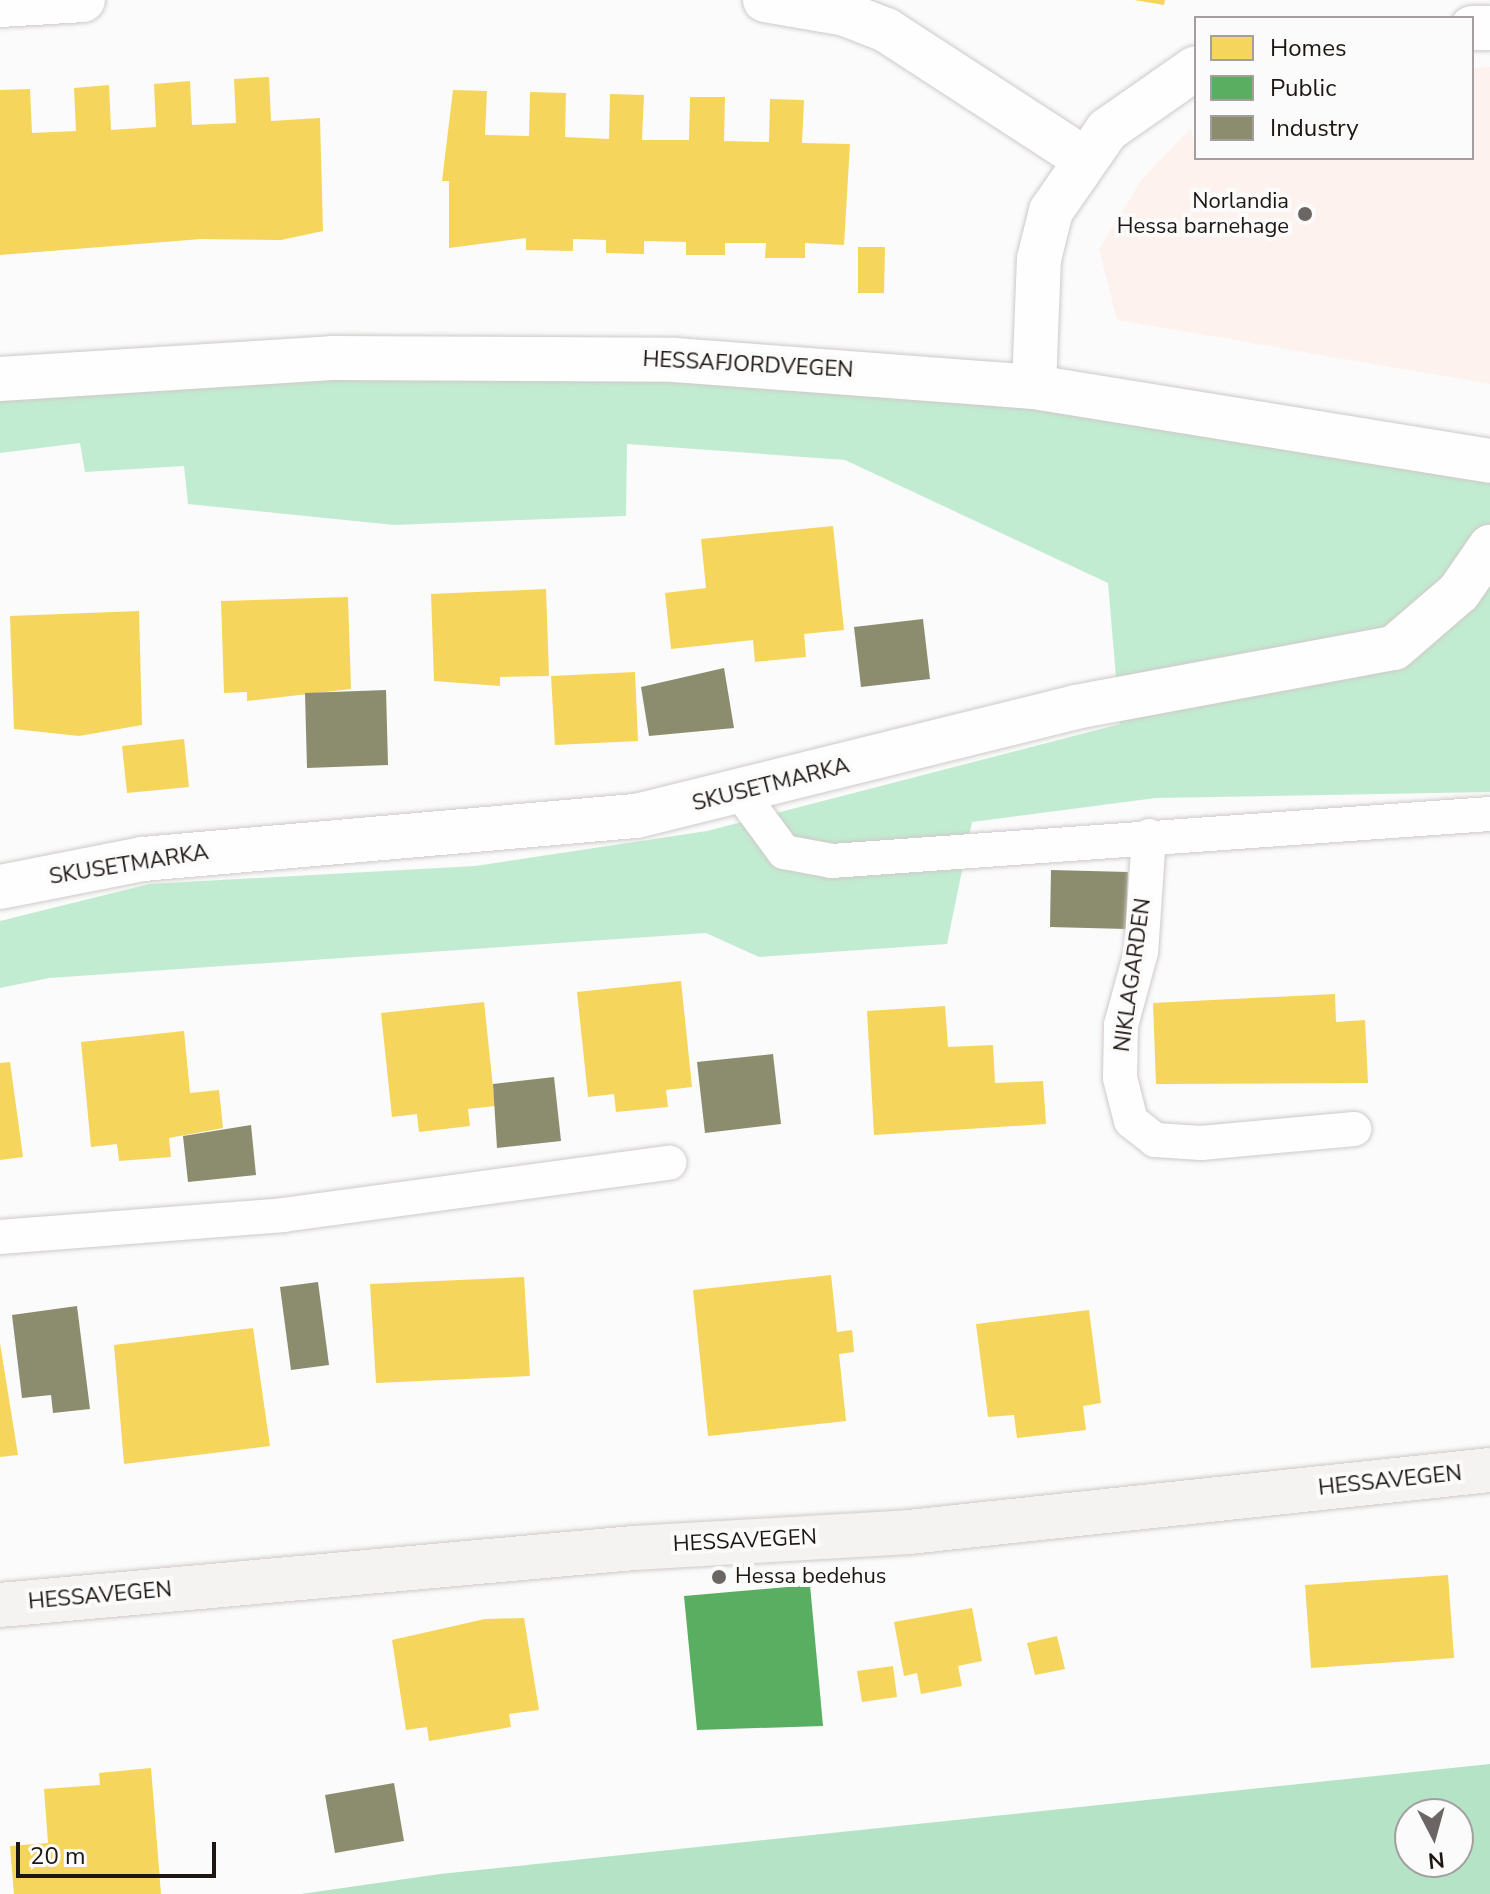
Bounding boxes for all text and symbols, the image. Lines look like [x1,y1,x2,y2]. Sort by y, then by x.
legend [1194,16,1474,160]
text: Homes [1270,32,1346,64]
text: Public [1270,72,1336,104]
text: Industry [1270,112,1359,144]
place label: Norlandia Hessa barnehage [1117,188,1289,240]
marker: Norlandia Hessa barnehage [1296,205,1314,223]
street label: HESSAFJORDVEGEN [642,346,854,384]
street label: SKUSETMARKA [690,753,852,817]
street label: SKUSETMARKA [47,839,211,891]
street label: NIKLAGARDEN [1109,896,1157,1054]
street label: HESSAVEGEN [1317,1460,1463,1502]
street label: HESSAVEGEN [672,1524,818,1558]
place label: Hessa bedehus [735,1564,886,1590]
marker: Hessa bedehus [710,1568,728,1586]
street label: HESSAVEGEN [27,1577,173,1615]
north arrow [1394,1798,1474,1878]
scale bar [20,1826,220,1876]
text: 20 m [30,1840,86,1872]
text: N [1427,1844,1446,1876]

